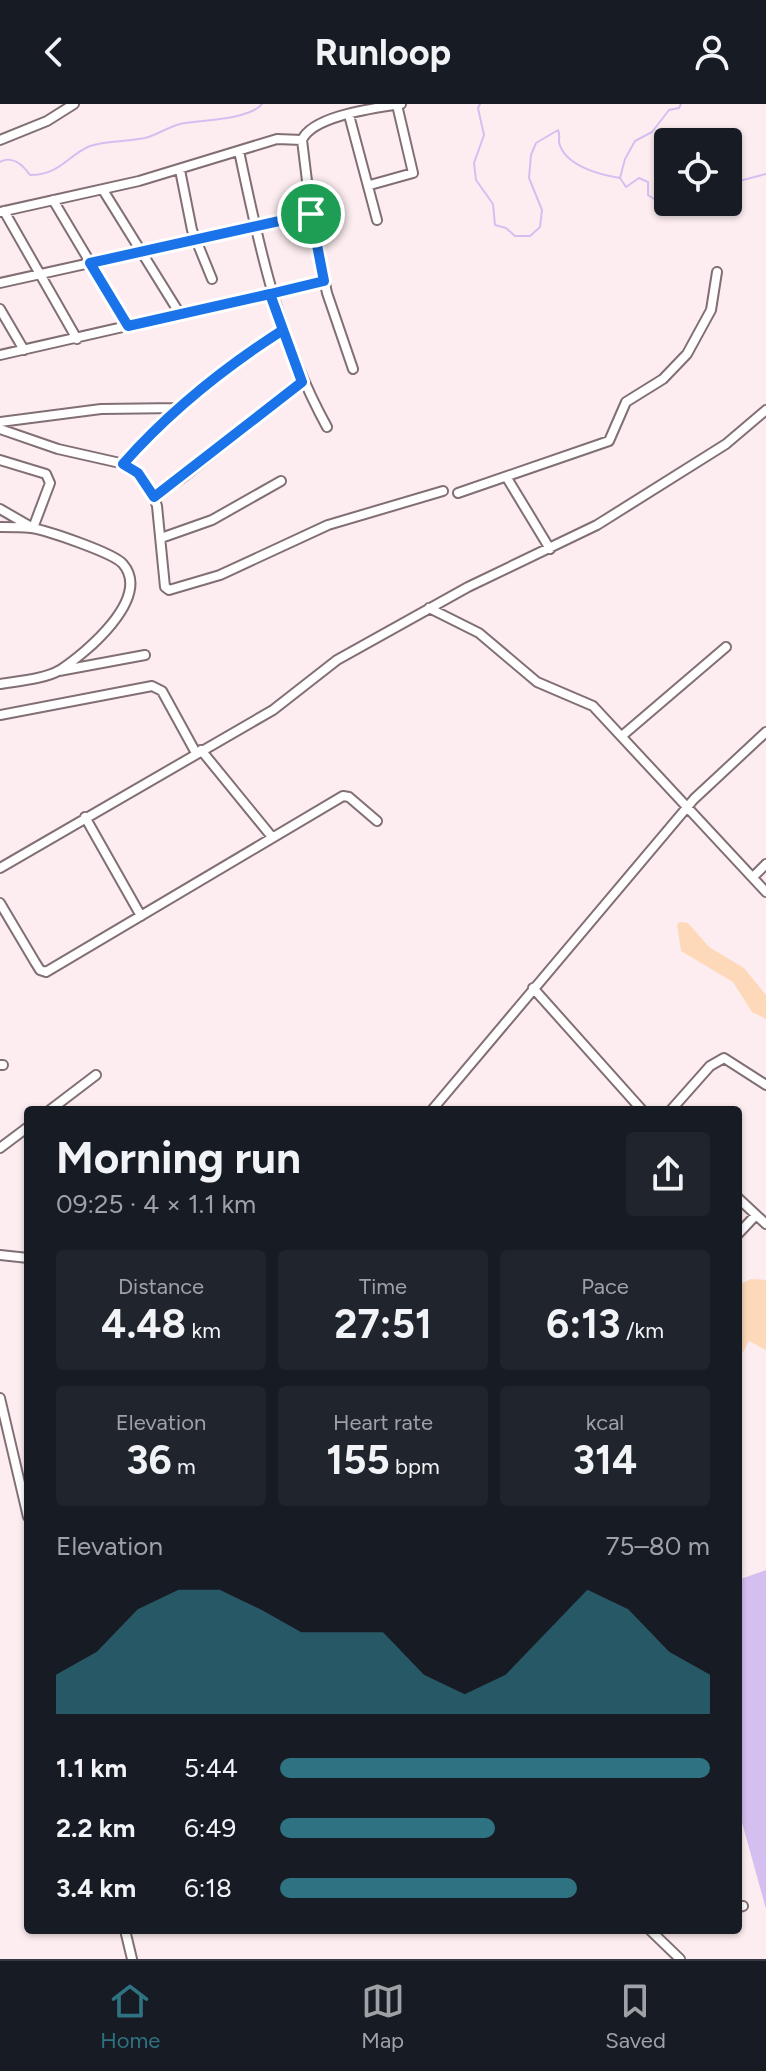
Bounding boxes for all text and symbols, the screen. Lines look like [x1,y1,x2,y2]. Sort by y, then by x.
icon: back [32,30,76,74]
icon: person [690,30,734,74]
text: Runloop [315,31,451,74]
map controls [654,128,742,216]
button: locate [654,128,742,216]
pin [277,180,345,248]
icon: arrive [289,192,333,236]
text: Morning run [56,1131,301,1184]
button: share [626,1132,710,1216]
text: 09:25 · 4 × 1.1 km [56,1188,256,1220]
text: Distance [118,1273,204,1300]
text: Time [359,1273,407,1300]
text: Pace [581,1273,629,1300]
text: 4.48 [101,1300,186,1348]
text: 27:51 [334,1300,432,1348]
text: 6:13 [546,1300,620,1348]
text: km [186,1317,221,1344]
text: /km [620,1317,664,1344]
text: Elevation [116,1409,206,1436]
text: Heart rate [333,1409,433,1436]
text: kcal [586,1409,624,1436]
text: 36 [126,1436,172,1484]
text: 155 [326,1436,390,1484]
text: 314 [573,1436,637,1484]
text: m [172,1453,196,1480]
text: bpm [390,1453,440,1480]
text: Elevation [56,1530,163,1562]
text: 75–80 m [606,1530,710,1562]
text: 1.1 km [56,1752,127,1784]
text: 5:44 [184,1752,238,1784]
text: 2.2 km [56,1812,135,1844]
text: 6:49 [184,1812,236,1844]
text: 3.4 km [56,1872,136,1904]
text: 6:18 [184,1872,232,1904]
tab: Home [100,1979,160,2054]
tab: Map [361,1979,405,2054]
tab: Saved [605,1979,666,2054]

